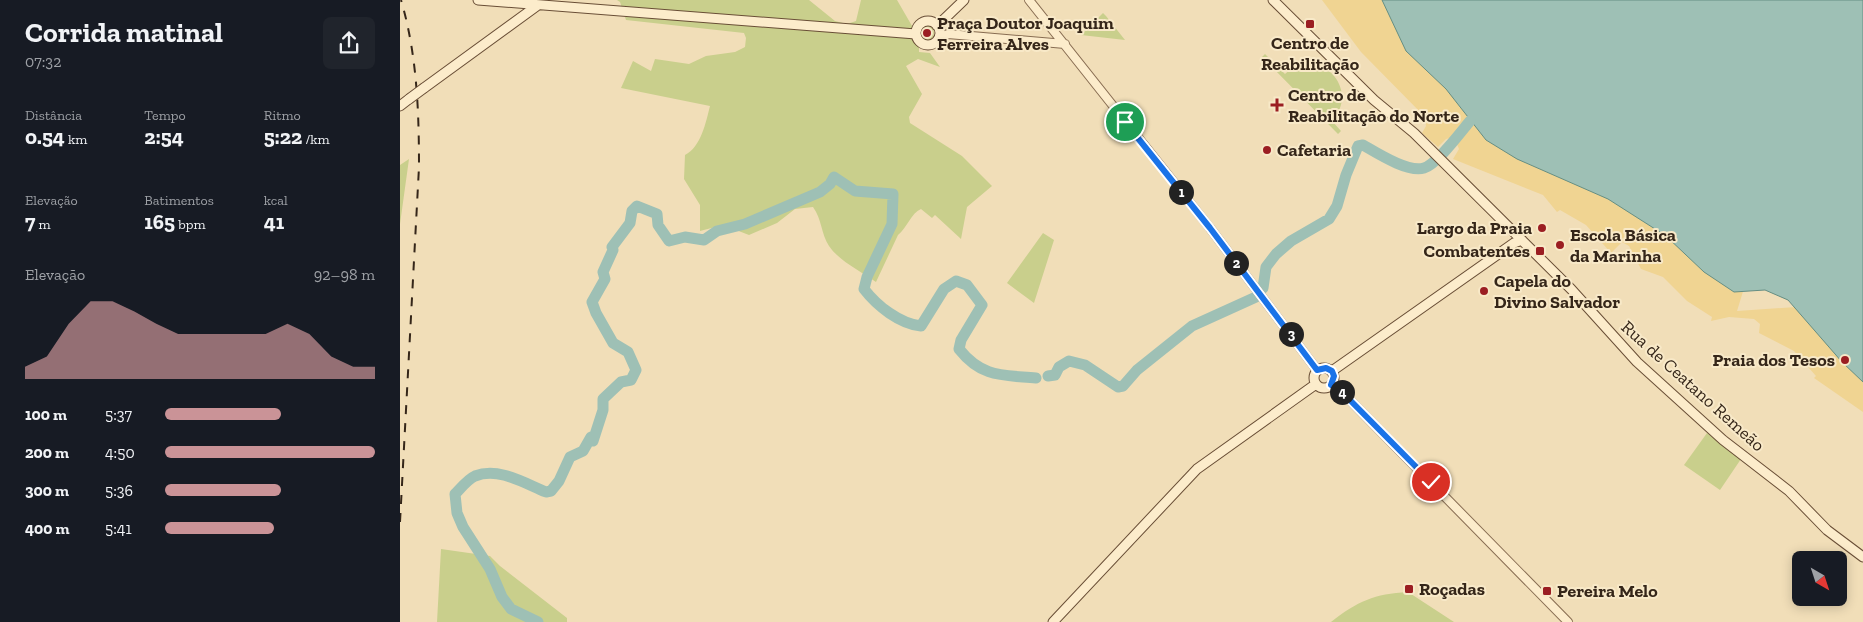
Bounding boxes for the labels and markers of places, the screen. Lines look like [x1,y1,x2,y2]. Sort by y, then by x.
place label: Praça Doutor Joaquim Ferreira Alves [937,12,1114,55]
marker: Centro de Reabilitação [1304,18,1316,30]
marker: Praça Doutor Joaquim Ferreira Alves [921,27,933,39]
place label: Centro de Reabilitação [1261,32,1360,75]
place label: Centro de Reabilitação do Norte [1288,84,1459,127]
marker: Centro de Reabilitação do Norte [1270,98,1284,112]
pin [1104,101,1146,143]
place label: Cafetaria [1277,139,1351,161]
marker: Cafetaria [1261,144,1273,156]
pin: 1 [1168,180,1194,204]
place label: Largo da Praia [1417,217,1532,239]
marker: Largo da Praia [1536,222,1548,234]
place label: Escola Básica da Marinha [1570,224,1676,267]
marker: Escola Básica da Marinha [1554,239,1566,251]
place label: Combatentes [1424,240,1530,262]
marker: Combatentes [1534,245,1546,257]
pin: 2 [1224,250,1248,276]
place label: Capela do Divino Salvador [1494,270,1620,313]
marker: Capela do Divino Salvador [1478,285,1490,297]
pin: 3 [1278,322,1304,346]
place label: Praia dos Tesos [1712,349,1835,371]
marker: Praia dos Tesos [1839,354,1851,366]
pin: 4 [1330,380,1354,404]
pin [1410,461,1452,503]
place label: Roçadas [1419,578,1485,600]
place label: Pereira Melo [1557,580,1658,602]
marker: Roçadas [1403,583,1415,595]
marker: Pereira Melo [1541,585,1553,597]

